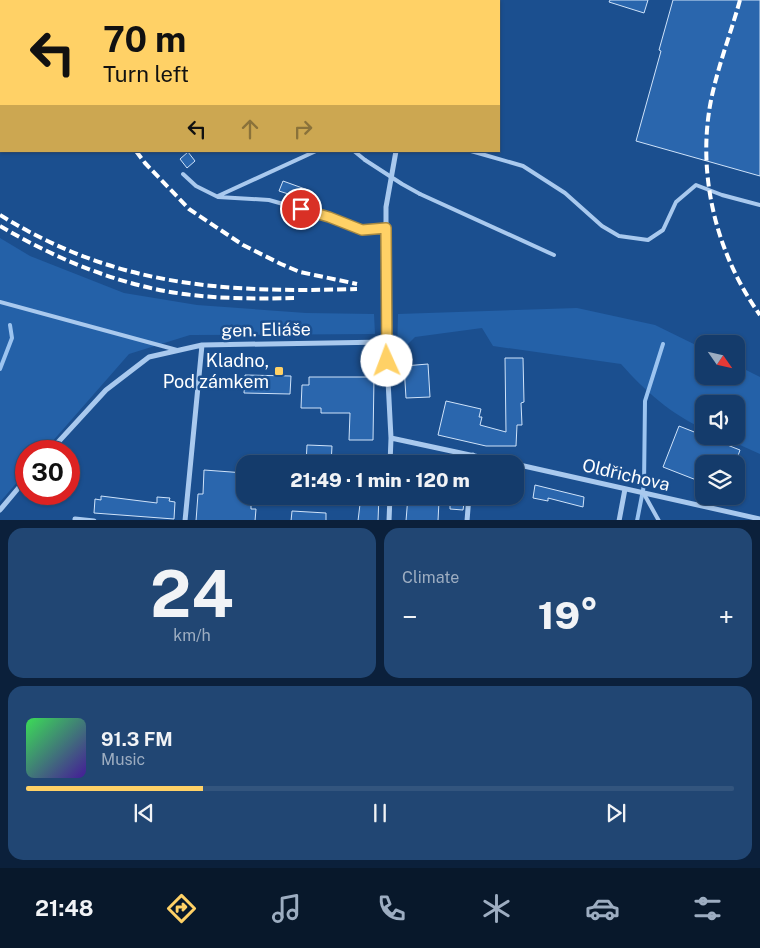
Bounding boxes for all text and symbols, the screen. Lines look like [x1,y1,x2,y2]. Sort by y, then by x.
text: 70 m [103,19,186,60]
icon: left [20,20,85,85]
text: Turn left [103,61,189,87]
icon: left [183,115,211,143]
icon: ahead [236,115,264,143]
icon: right [289,115,317,143]
pin [280,188,322,230]
icon: arrive [287,195,315,223]
street label: gen. Eliáše [221,318,311,341]
position arrow [360,334,412,386]
north arrow [695,335,745,385]
map controls [695,335,745,505]
place label: Kladno, Pod zámkem [163,350,269,392]
marker: Kladno, Pod zámkem [273,365,285,377]
button: sound [695,395,745,445]
speed limit sign: 30 [15,440,80,505]
street label: Oldřichova [580,454,672,495]
button: layers [695,455,745,505]
text: 21:49 · 1 min · 120 m [290,469,470,491]
text: 24 [150,555,234,632]
text: Climate [402,568,459,587]
text: 19° [538,593,598,638]
text: − [402,600,418,633]
text: + [718,600,734,633]
text: km/h [173,626,211,645]
text: 91.3 FM [101,728,173,750]
text: Music [101,750,145,769]
icon: previous [130,799,158,827]
icon: pause [366,799,394,827]
icon: next [602,799,630,827]
icon: directions [164,891,199,926]
icon: music [269,891,304,926]
icon: phone [374,891,409,926]
icon: climate [479,891,514,926]
icon: car [585,891,620,926]
icon: filters [690,891,725,926]
text: 21:48 [35,895,94,921]

